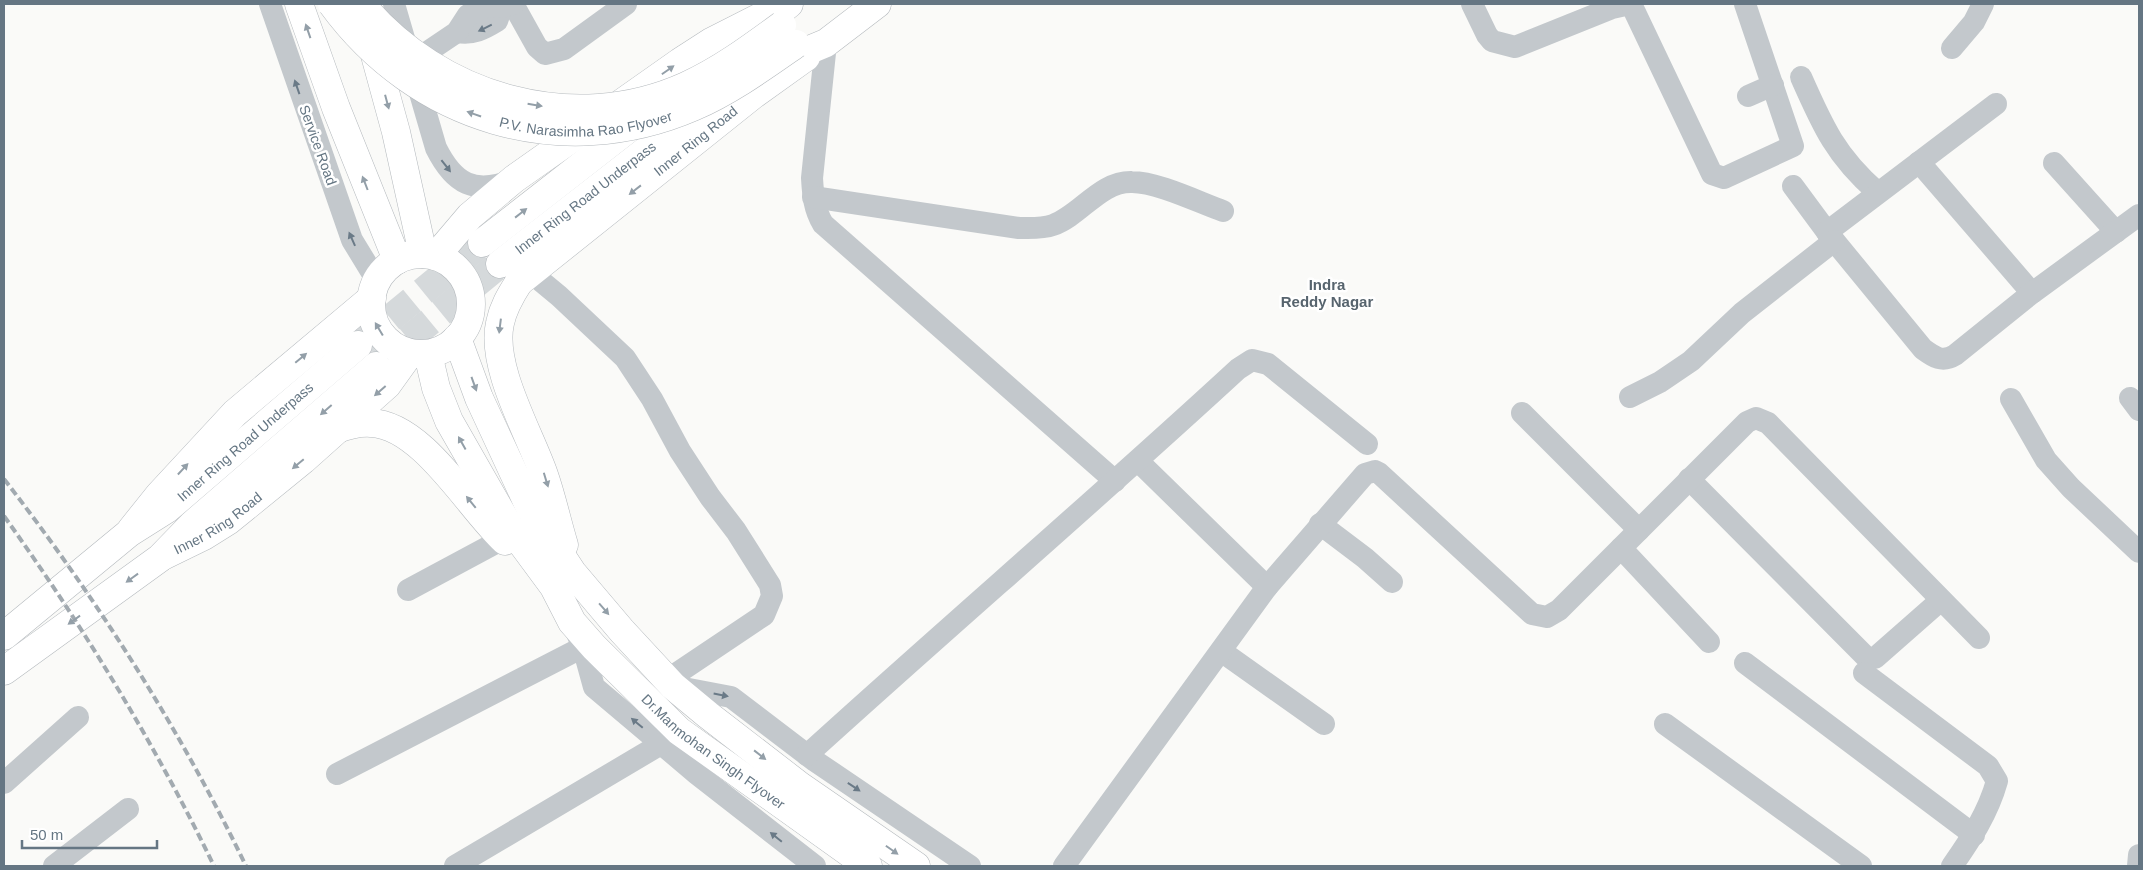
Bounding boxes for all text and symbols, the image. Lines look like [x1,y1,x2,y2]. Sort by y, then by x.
one-way arrow [304,23,312,38]
one-way arrow [478,24,492,32]
one-way arrow [661,65,674,75]
one-way arrow [293,79,301,94]
one-way arrow [384,94,392,109]
one-way arrow [528,101,544,109]
street label: Service Road [296,103,340,187]
street label: Inner Ring Road [651,103,740,179]
street label: P.V. Narasimha Rao Flyover [498,108,675,140]
one-way arrow [466,109,481,117]
street label: Inner Ring Road Underpass [512,138,659,257]
one-way arrow [441,159,452,172]
one-way arrow [361,175,369,190]
one-way arrow [629,184,642,195]
one-way arrow [514,208,528,218]
one-way arrow [348,232,356,246]
district label: Indra Reddy Nagar [1281,276,1373,310]
one-way arrow [496,319,504,335]
one-way arrow [375,323,384,336]
one-way arrow [295,353,307,364]
one-way arrow [470,377,478,392]
street label: Inner Ring Road Underpass [174,379,316,505]
one-way arrow [374,385,387,396]
one-way arrow [320,404,333,415]
one-way arrow [457,436,466,450]
one-way arrow [292,458,305,469]
one-way arrow [177,464,189,476]
one-way arrow [542,473,550,488]
street label: Inner Ring Road [171,489,265,558]
one-way arrow [465,496,476,509]
one-way arrow [125,573,139,583]
one-way arrow [598,603,609,616]
one-way arrow [67,615,80,625]
street label: Dr.Manmohan Singh Flyover [638,691,788,812]
one-way arrow [713,691,728,699]
one-way arrow [631,718,644,729]
one-way arrow [753,750,766,761]
one-way arrow [847,782,861,792]
scale bar [22,818,158,850]
text: 50 m [30,826,63,843]
one-way arrow [770,832,783,843]
one-way arrow [885,845,899,855]

